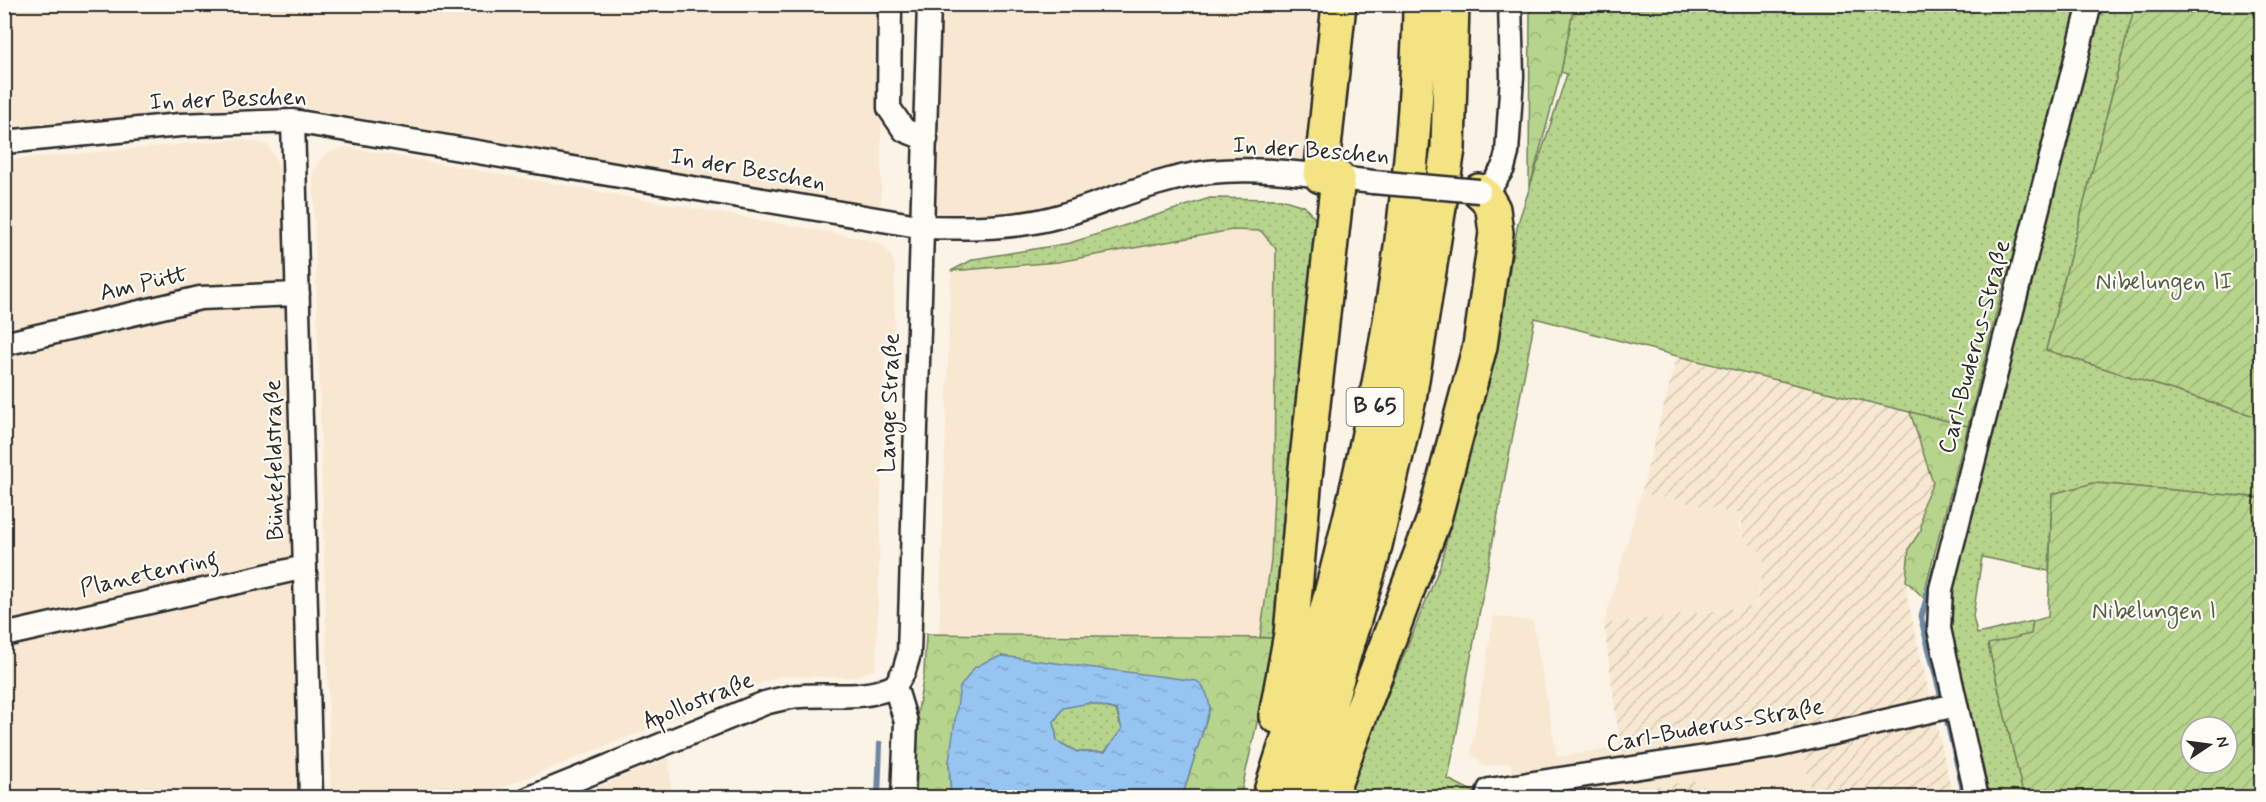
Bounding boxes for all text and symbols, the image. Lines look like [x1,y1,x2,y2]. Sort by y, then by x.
street label: In der Beschen [149,82,307,118]
street label: In der Beschen [1232,130,1390,172]
street label: In der Beschen [668,141,828,199]
street label: Carl-Buderus-Straße [1932,236,2019,457]
street label: Am Pütt [96,259,192,309]
park label: Nibelungen II [2095,267,2233,300]
street label: Lange Straße [872,332,910,474]
street label: Büntefeldstraße [258,379,292,541]
road number: B 65 [1346,388,1404,426]
street label: Planetenring [77,543,222,608]
park label: Nibelungen I [2092,596,2216,629]
street label: Apollostraße [639,665,760,740]
street label: Carl-Buderus-Straße [1604,692,1826,760]
north arrow [2179,715,2239,775]
text: N [2211,734,2234,750]

